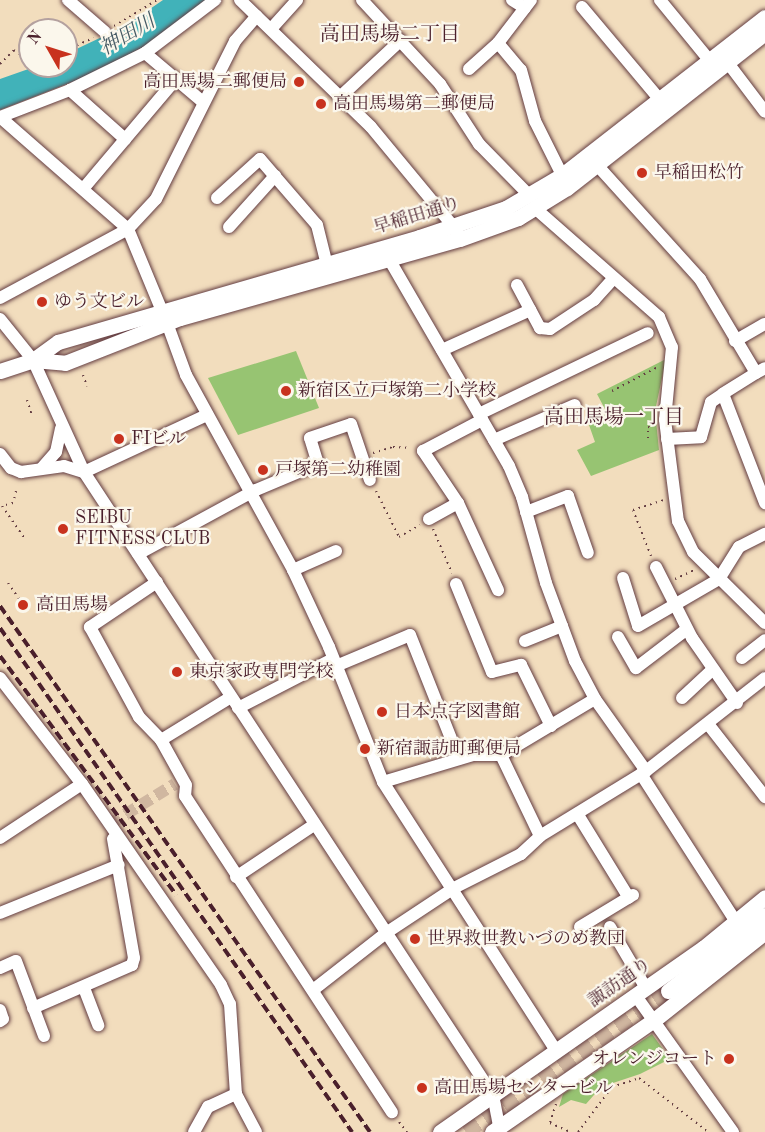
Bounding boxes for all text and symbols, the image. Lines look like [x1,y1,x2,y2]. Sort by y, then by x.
water label: 神田川 [96,10,160,62]
north arrow [18,18,78,78]
district label: 高田馬場二丁目 [320,23,460,47]
text: N [25,28,46,48]
place label: 高田馬場二郵便局 [143,71,287,93]
marker: 高田馬場二郵便局 [292,75,306,89]
place label: 高田馬場第二郵便局 [333,93,495,115]
marker: 高田馬場第二郵便局 [314,97,328,111]
place label: 早稲田松竹 [654,162,744,184]
marker: 早稲田松竹 [635,166,649,180]
street label: 早稲田通り [371,193,463,239]
place label: ゆう文ビル [54,291,144,313]
marker: ゆう文ビル [35,295,49,309]
place label: 新宿区立戸塚第二小学校 [298,380,496,402]
marker: 新宿区立戸塚第二小学校 [279,384,293,398]
district label: 高田馬場一丁目 [544,406,684,430]
place label: FIビル [131,428,186,450]
marker: FIビル [112,432,126,446]
place label: 戸塚第二幼稚園 [275,459,401,481]
marker: 戸塚第二幼稚園 [256,463,270,477]
place label: SEIBU FITNESS CLUB [75,508,210,550]
marker: SEIBU FITNESS CLUB [56,522,70,536]
place label: 高田馬場 [36,594,108,616]
marker: 高田馬場 [14,596,32,614]
place label: 東京家政専門学校 [189,661,333,683]
marker: 東京家政専門学校 [170,665,184,679]
place label: 日本点字図書館 [394,701,520,723]
marker: 日本点字図書館 [375,705,389,719]
place label: 新宿諏訪町郵便局 [377,738,521,760]
marker: 新宿諏訪町郵便局 [358,742,372,756]
place label: 世界救世教いづのめ教団 [427,928,625,950]
marker: 世界救世教いづのめ教団 [408,932,422,946]
street label: 諏訪通り [584,954,656,1012]
place label: オレンジコート [591,1048,717,1070]
marker: オレンジコート [722,1052,736,1066]
place label: 高田馬場センタービル [434,1077,614,1099]
marker: 高田馬場センタービル [415,1081,429,1095]

